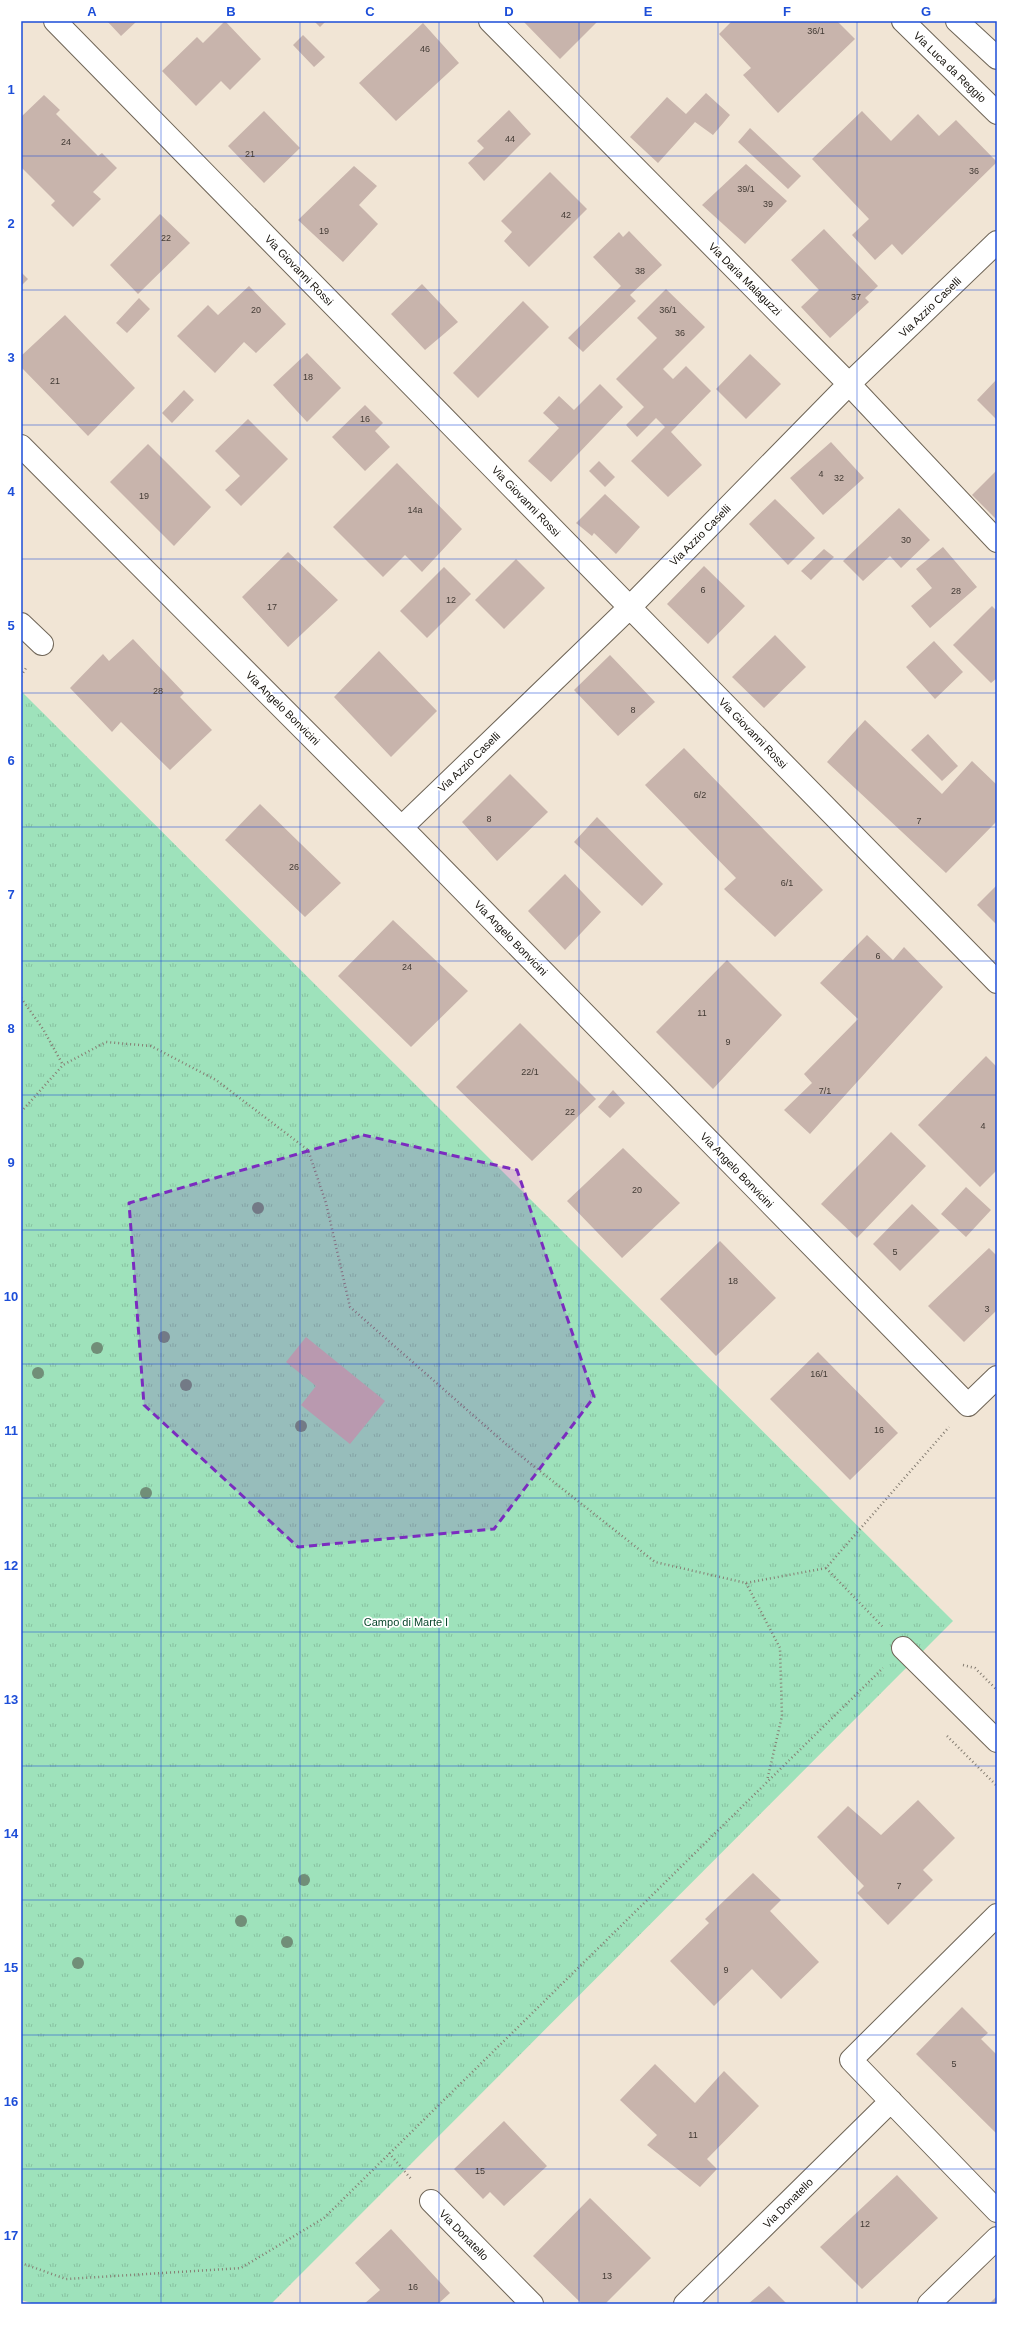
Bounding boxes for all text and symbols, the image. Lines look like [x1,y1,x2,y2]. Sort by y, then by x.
text: A [87,4,97,19]
text: B [226,4,236,19]
text: C [365,4,375,19]
text: D [504,4,514,19]
text: E [644,4,653,19]
text: F [783,4,791,19]
text: G [921,4,931,19]
house number: 36/1 [807,26,825,36]
street label: Via Luca da Reggio [911,29,989,105]
house number: 46 [420,44,430,54]
text: 1 [7,82,15,97]
house number: 44 [505,134,515,144]
house number: 24 [61,137,71,147]
house number: 21 [245,149,255,159]
house number: 36 [969,166,979,176]
house number: 39/1 [737,184,755,194]
house number: 39 [763,199,773,209]
house number: 42 [561,210,571,220]
text: 2 [7,216,15,231]
house number: 19 [319,226,329,236]
street label: Via Giovanni Rossi [262,232,336,308]
house number: 22 [161,233,171,243]
street label: Via Daria Malaguzzi [706,240,784,318]
house number: 38 [635,266,645,276]
street label: Via Azzio Caselli [897,275,963,339]
house number: 37 [851,292,861,302]
house number: 20 [251,305,261,315]
house number: 36/1 [659,305,677,315]
house number: 36 [675,328,685,338]
text: 3 [7,350,15,365]
house number: 18 [303,372,313,382]
house number: 21 [50,376,60,386]
house number: 16 [360,414,370,424]
street label: Via Giovanni Rossi [489,463,563,539]
house number: 4 [818,469,824,479]
house number: 32 [834,473,844,483]
text: 4 [7,484,15,499]
house number: 19 [139,491,149,501]
street label: Via Azzio Caselli [667,502,733,568]
house number: 14a [407,505,423,515]
house number: 30 [901,535,911,545]
house number: 6 [700,585,706,595]
house number: 28 [951,586,961,596]
house number: 12 [446,595,456,605]
house number: 17 [267,602,277,612]
text: 5 [7,618,15,633]
street label: Via Angelo Bonvicini [244,669,322,747]
house number: 28 [153,686,163,696]
street label: Via Giovanni Rossi [716,695,790,771]
house number: 8 [630,705,636,715]
street label: Via Azzio Caselli [436,730,502,794]
text: 6 [7,753,15,768]
house number: 6/2 [694,790,706,800]
house number: 8 [486,814,492,824]
house number: 7 [916,816,922,826]
house number: 26 [289,862,299,872]
house number: 6/1 [781,878,793,888]
text: 7 [7,887,15,902]
street label: Via Angelo Bonvicini [472,898,550,978]
house number: 6 [875,951,881,961]
house number: 24 [402,962,412,972]
house number: 11 [697,1008,707,1018]
text: 8 [7,1021,15,1036]
house number: 9 [725,1037,731,1047]
house number: 22/1 [521,1067,539,1077]
house number: 7/1 [819,1086,831,1096]
house number: 22 [565,1107,575,1117]
house number: 4 [980,1121,986,1131]
street label: Via Angelo Bonvicini [698,1130,776,1210]
text: 9 [7,1155,15,1170]
house number: 20 [632,1185,642,1195]
house number: 5 [892,1247,898,1257]
house number: 18 [728,1276,738,1286]
text: 10 [4,1289,18,1304]
house number: 3 [984,1304,990,1314]
house number: 16/1 [810,1369,828,1379]
text: 11 [4,1423,18,1438]
house number: 16 [874,1425,884,1435]
text: 12 [4,1558,18,1573]
park label: Campo di Marte I [364,1616,448,1628]
text: 13 [4,1692,18,1707]
text: 14 [4,1826,19,1841]
house number: 7 [896,1881,902,1891]
text: 15 [4,1960,18,1975]
house number: 9 [723,1965,729,1975]
house number: 5 [951,2059,957,2069]
text: 16 [4,2094,18,2109]
house number: 11 [688,2130,698,2140]
house number: 15 [475,2166,485,2176]
street label: Via Donatello [761,2176,815,2230]
street label: Via Donatello [437,2207,491,2263]
house number: 12 [860,2219,870,2229]
text: 17 [4,2228,18,2243]
house number: 13 [602,2271,612,2281]
house number: 16 [408,2282,418,2292]

